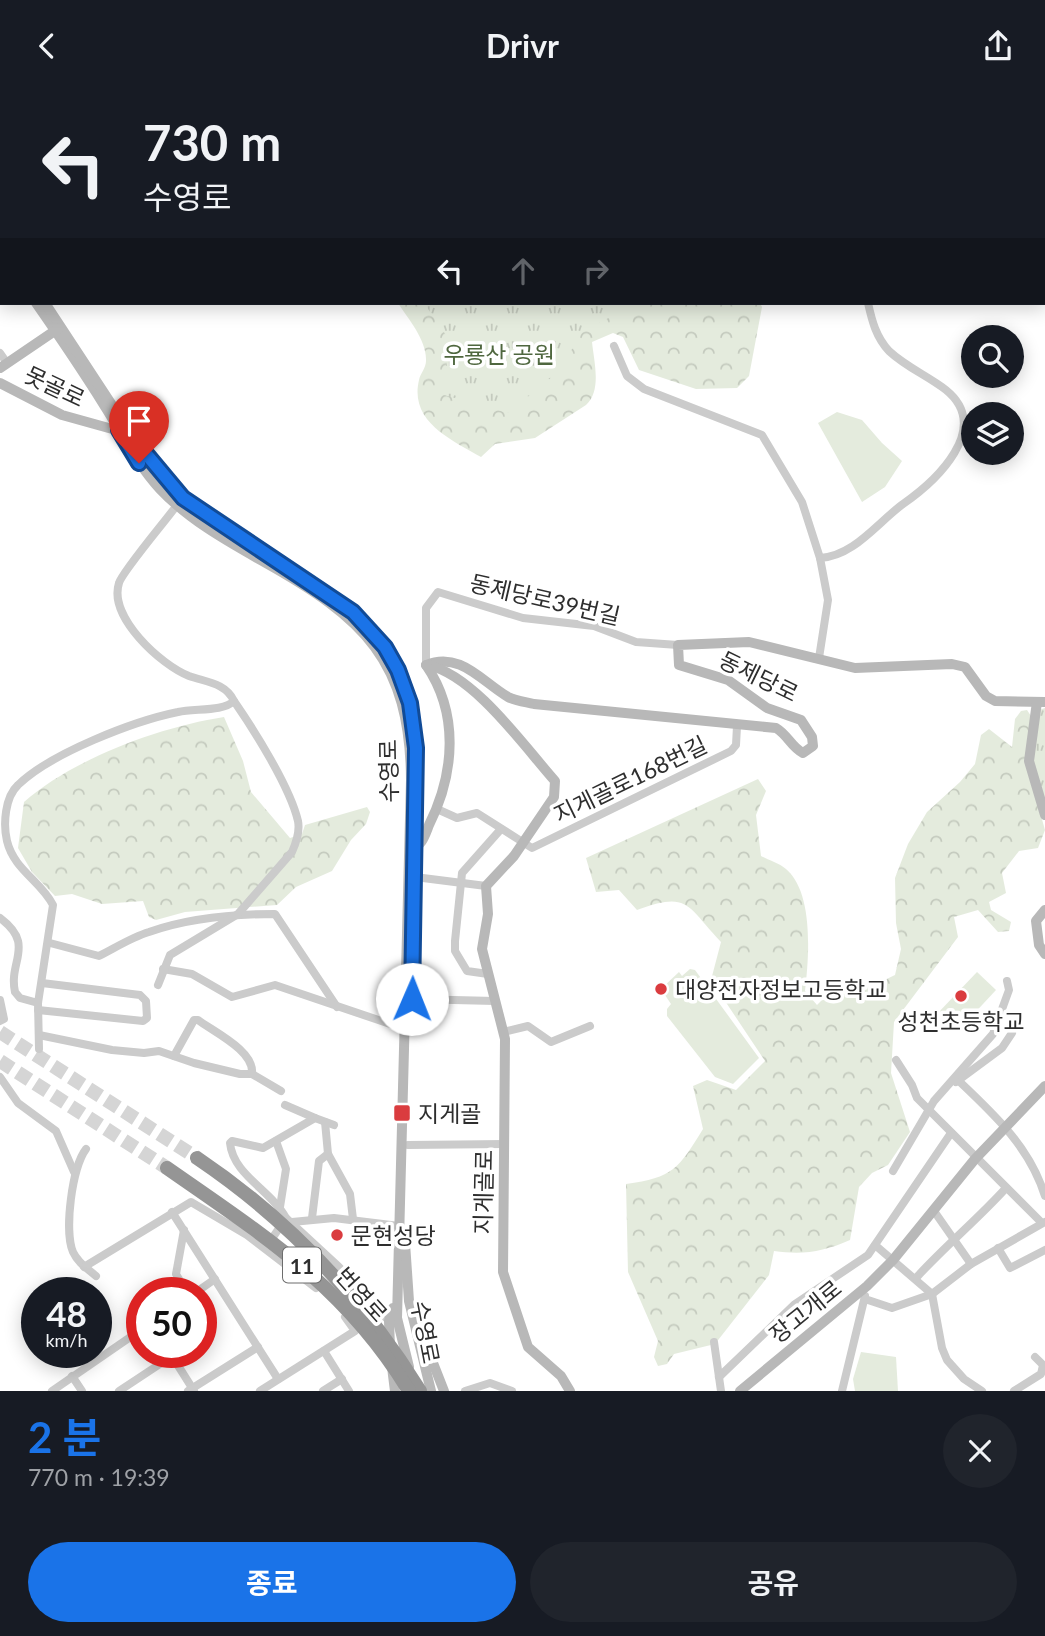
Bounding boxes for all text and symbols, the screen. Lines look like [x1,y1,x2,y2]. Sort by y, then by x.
text: Drivr [486,26,559,65]
icon: back [28,27,66,65]
icon: share [979,27,1017,65]
text: 730 m [143,113,281,171]
icon: left [28,119,119,210]
text: 수영로 [143,177,231,216]
icon: left [431,252,469,290]
icon: ahead [504,252,542,290]
icon: right [577,252,615,290]
map controls [961,325,1024,465]
button: search [961,325,1024,388]
park label: 우룡산 공원 [443,340,555,368]
street label: 못골로 [20,360,90,412]
pin [109,391,169,463]
icon: arrive [120,402,158,440]
button: layers [961,402,1024,465]
street label: 동제당로39번길 [467,568,623,630]
street label: 동제당로 [715,645,803,707]
street label: 지게골로168번길 [549,730,711,828]
street label: 수영로 [373,739,403,803]
position arrow [375,962,449,1036]
place label: 대양전자정보고등학교 [675,975,887,1003]
marker: 대양전자정보고등학교 [653,981,669,997]
marker: 성천초등학교 [953,988,969,1004]
place label: 성천초등학교 [898,1007,1024,1035]
place label: 지게골 [418,1099,481,1127]
marker: 지게골 [392,1103,412,1123]
street label: 지게골로 [468,1149,498,1235]
place label: 문현성당 [351,1221,436,1249]
marker: 문현성당 [329,1227,345,1243]
road number: 11 [283,1247,321,1283]
street label: 번영로 [330,1261,394,1327]
street label: 장고개로 [763,1273,847,1349]
speed limit sign: 50 [126,1277,217,1368]
text: 48 [46,1292,87,1334]
street label: 수영로 [406,1298,446,1366]
text: km/h [45,1329,88,1351]
text: 2 분 [28,1412,101,1462]
button: close [943,1414,1017,1488]
text: 770 m · 19:39 [28,1463,170,1491]
button: 종료 [28,1542,516,1622]
button: 공유 [530,1542,1017,1622]

